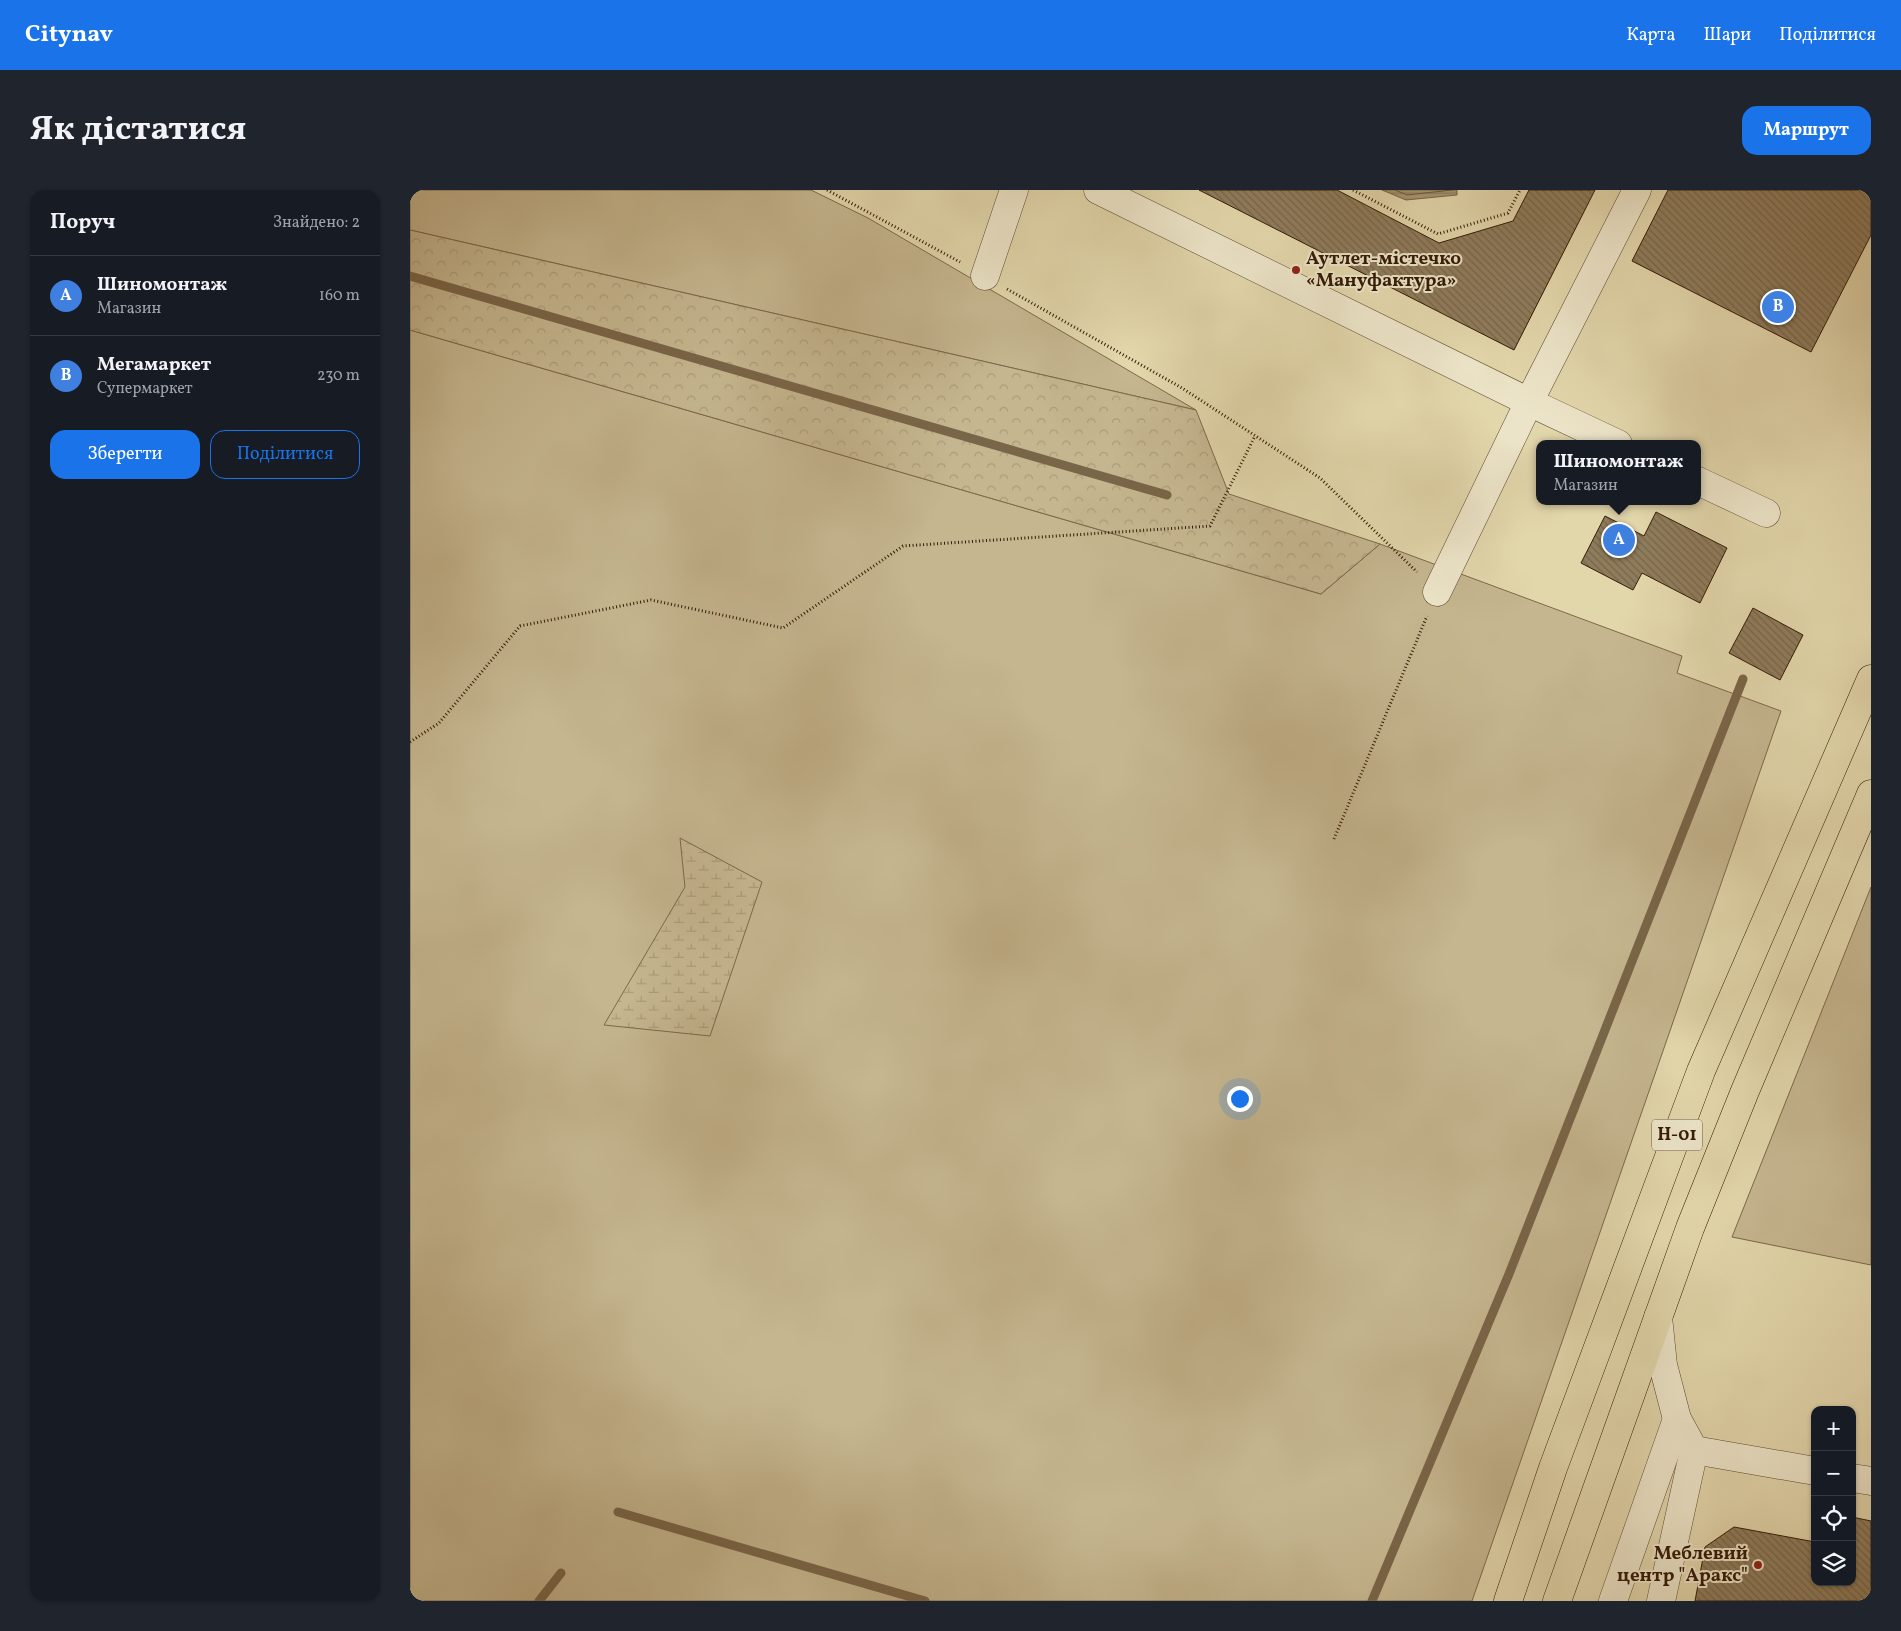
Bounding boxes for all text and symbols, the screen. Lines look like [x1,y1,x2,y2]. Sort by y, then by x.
text: Citynav [25,18,113,52]
text: Карта [1627,23,1675,48]
text: Шари [1703,23,1751,48]
text: Поділитися [1779,23,1876,48]
text: Як дістатися [30,106,246,154]
button: Маршрут [1742,106,1871,155]
text: Поруч [50,208,115,237]
text: Знайдено: 2 [273,212,360,234]
place label: Аутлет-містечко «Мануфактура» [1306,246,1461,294]
marker: Аутлет-містечко «Мануфактура» [1290,264,1302,276]
text: Шиномонтаж [97,272,227,298]
text: A [60,285,72,307]
text: 160 m [319,285,360,307]
pin: B [1762,288,1794,326]
text: Магазин [97,298,161,320]
text: Мегамаркет [97,352,211,378]
text: B [61,365,71,387]
text: 230 m [317,365,360,387]
text: Супермаркет [97,378,193,400]
button: Зберегти [50,430,200,479]
button: Поділитися [210,430,360,479]
popup [1536,440,1701,505]
text: Шиномонтаж [1553,449,1684,475]
text: Магазин [1553,475,1618,497]
pin: A [1603,521,1635,559]
your location [1227,1086,1253,1112]
road number: Н-01 [1652,1120,1702,1150]
map controls [1811,1406,1856,1586]
button: + [1811,1406,1856,1451]
button: − [1811,1451,1856,1496]
button: locate [1811,1496,1856,1541]
place label: Меблевий центр "Аракс" [1617,1541,1748,1589]
button: layers [1811,1541,1856,1586]
marker: Меблевий центр "Аракс" [1752,1559,1764,1571]

